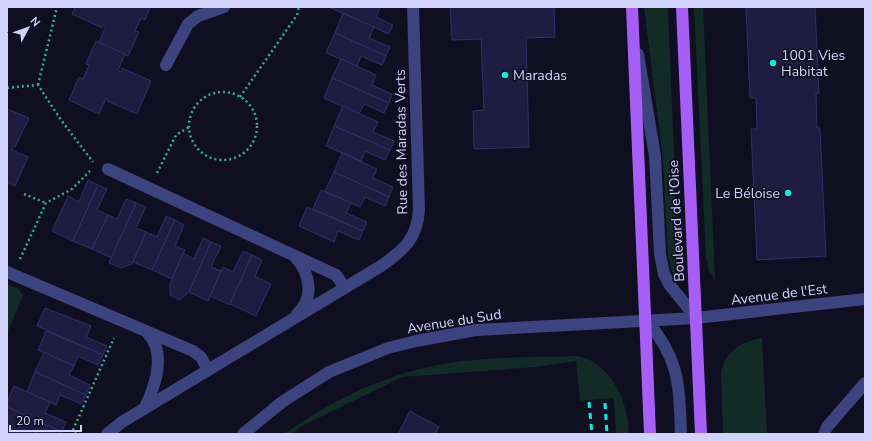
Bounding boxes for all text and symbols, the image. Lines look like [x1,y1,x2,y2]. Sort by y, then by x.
north arrow [8,8,48,48]
text: N [27,14,44,30]
place label: 1001 Vies Habitat [781,46,846,81]
marker: 1001 Vies Habitat [768,58,778,68]
place label: Maradas [513,66,567,85]
street label: Rue des Maradas Verts [391,69,412,215]
marker: Maradas [500,70,510,80]
street label: Boulevard de l'Oise [664,160,689,282]
place label: Le Béloise [715,184,780,203]
marker: Le Béloise [783,188,793,198]
street label: Avenue de l'Est [730,279,828,310]
street label: Avenue du Sud [405,305,503,338]
scale bar [10,407,81,433]
text: 20 m [16,413,44,429]

